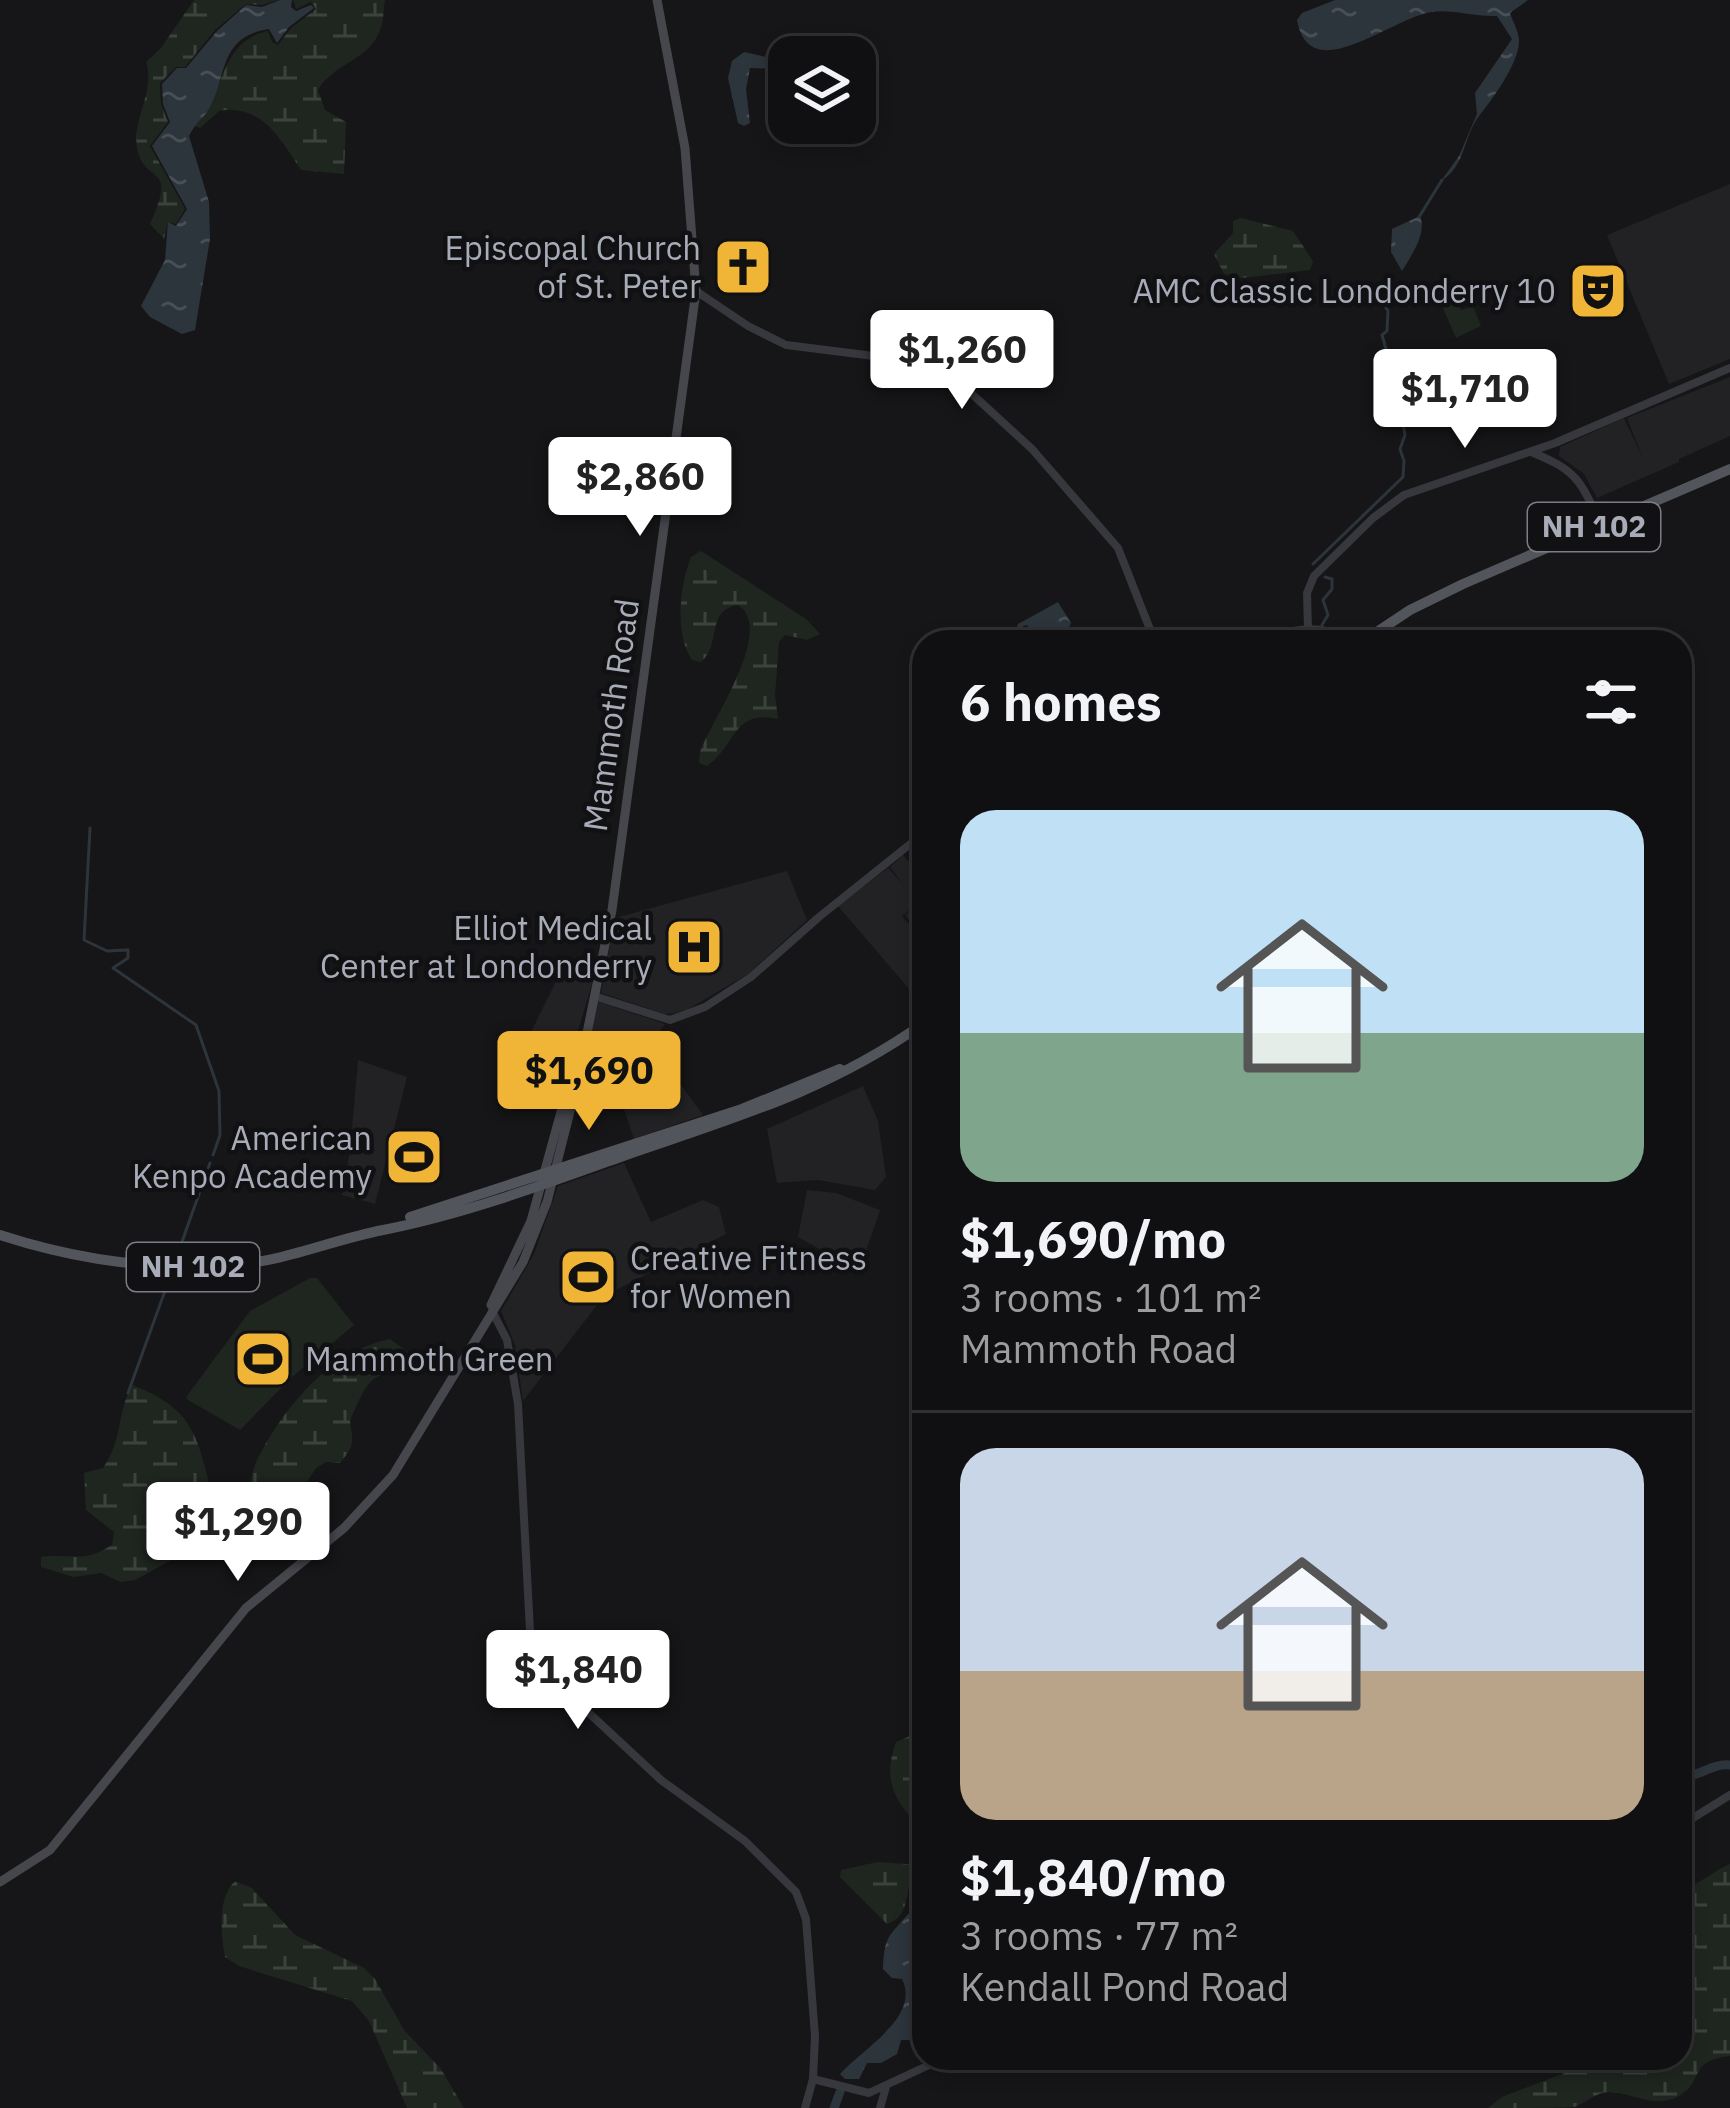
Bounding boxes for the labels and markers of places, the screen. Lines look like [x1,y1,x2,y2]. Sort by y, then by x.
place label: Episcopal Church of St. Peter [445,226,701,307]
church icon: Episcopal Church of St. Peter [712,236,774,298]
theatre icon: AMC Classic Londonderry 10 [1567,260,1629,322]
place label: AMC Classic Londonderry 10 [1133,269,1556,312]
pin: $1,260 [864,310,1060,412]
pin: $1,710 [1367,349,1563,451]
pin: $2,860 [542,437,738,539]
place label: Elliot Medical Center at Londonderry [320,906,652,987]
hospital icon: Elliot Medical Center at Londonderry [663,916,725,978]
pin: $1,690 [491,1031,687,1133]
place label: American Kenpo Academy [132,1116,372,1197]
sports icon: American Kenpo Academy [383,1126,445,1188]
place label: Creative Fitness for Women [630,1236,867,1317]
sports icon: Creative Fitness for Women [557,1246,619,1308]
sports icon: Mammoth Green [232,1328,294,1390]
place label: Mammoth Green [305,1337,554,1380]
pin: $1,290 [140,1482,336,1584]
pin: $1,840 [480,1630,676,1732]

